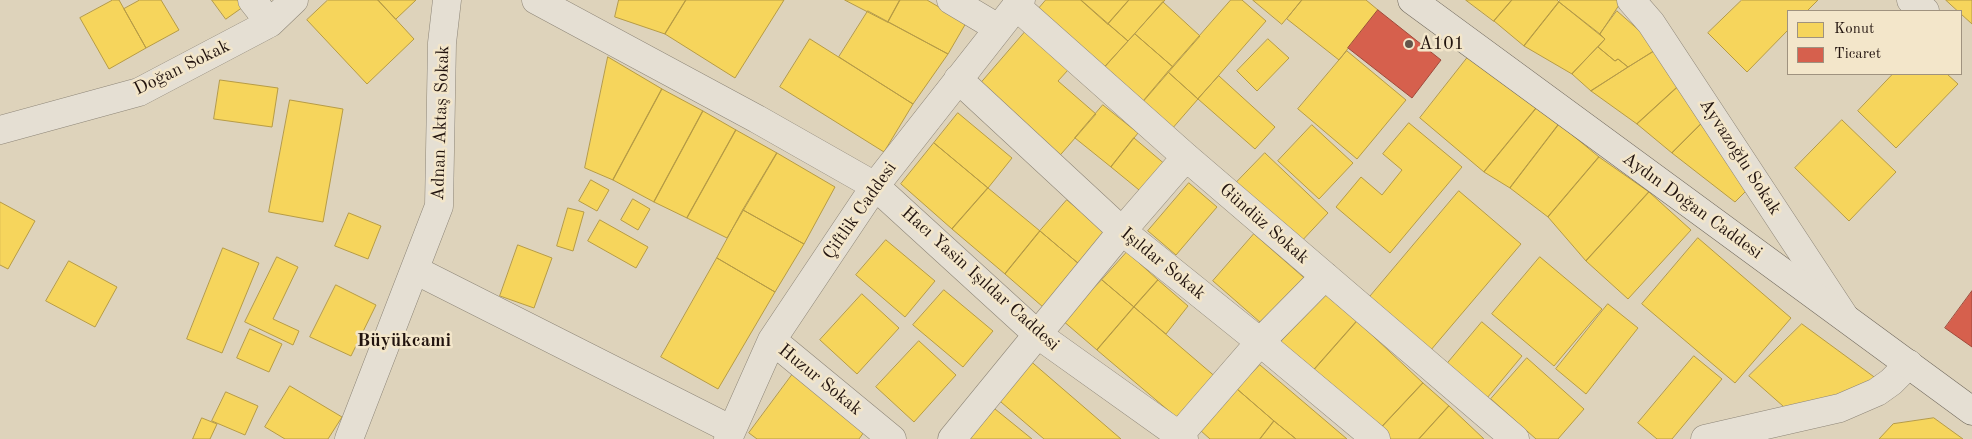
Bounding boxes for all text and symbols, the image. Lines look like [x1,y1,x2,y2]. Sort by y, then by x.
legend [1787,10,1962,75]
text: Konut [1834,22,1874,37]
place label: A101 [1419,33,1464,55]
street label: Doğan Sokak [131,35,233,101]
marker: A101 [1403,38,1415,50]
street label: Adnan Aktaş Sokak [427,45,455,201]
text: Ticaret [1834,47,1881,62]
street label: Ayvazoğlu Sokak [1694,95,1786,219]
street label: Aydın Doğan Caddesi [1618,148,1766,264]
street label: Çiftlik Caddesi [818,158,902,264]
street label: Gündüz Sokak [1215,179,1313,269]
street label: Hacı Yasin Işıldar Caddesi [897,202,1063,356]
street label: Işıldar Sokak [1116,223,1210,305]
district label: Büyükcami [357,330,451,352]
street label: Huzur Sokak [774,340,866,420]

